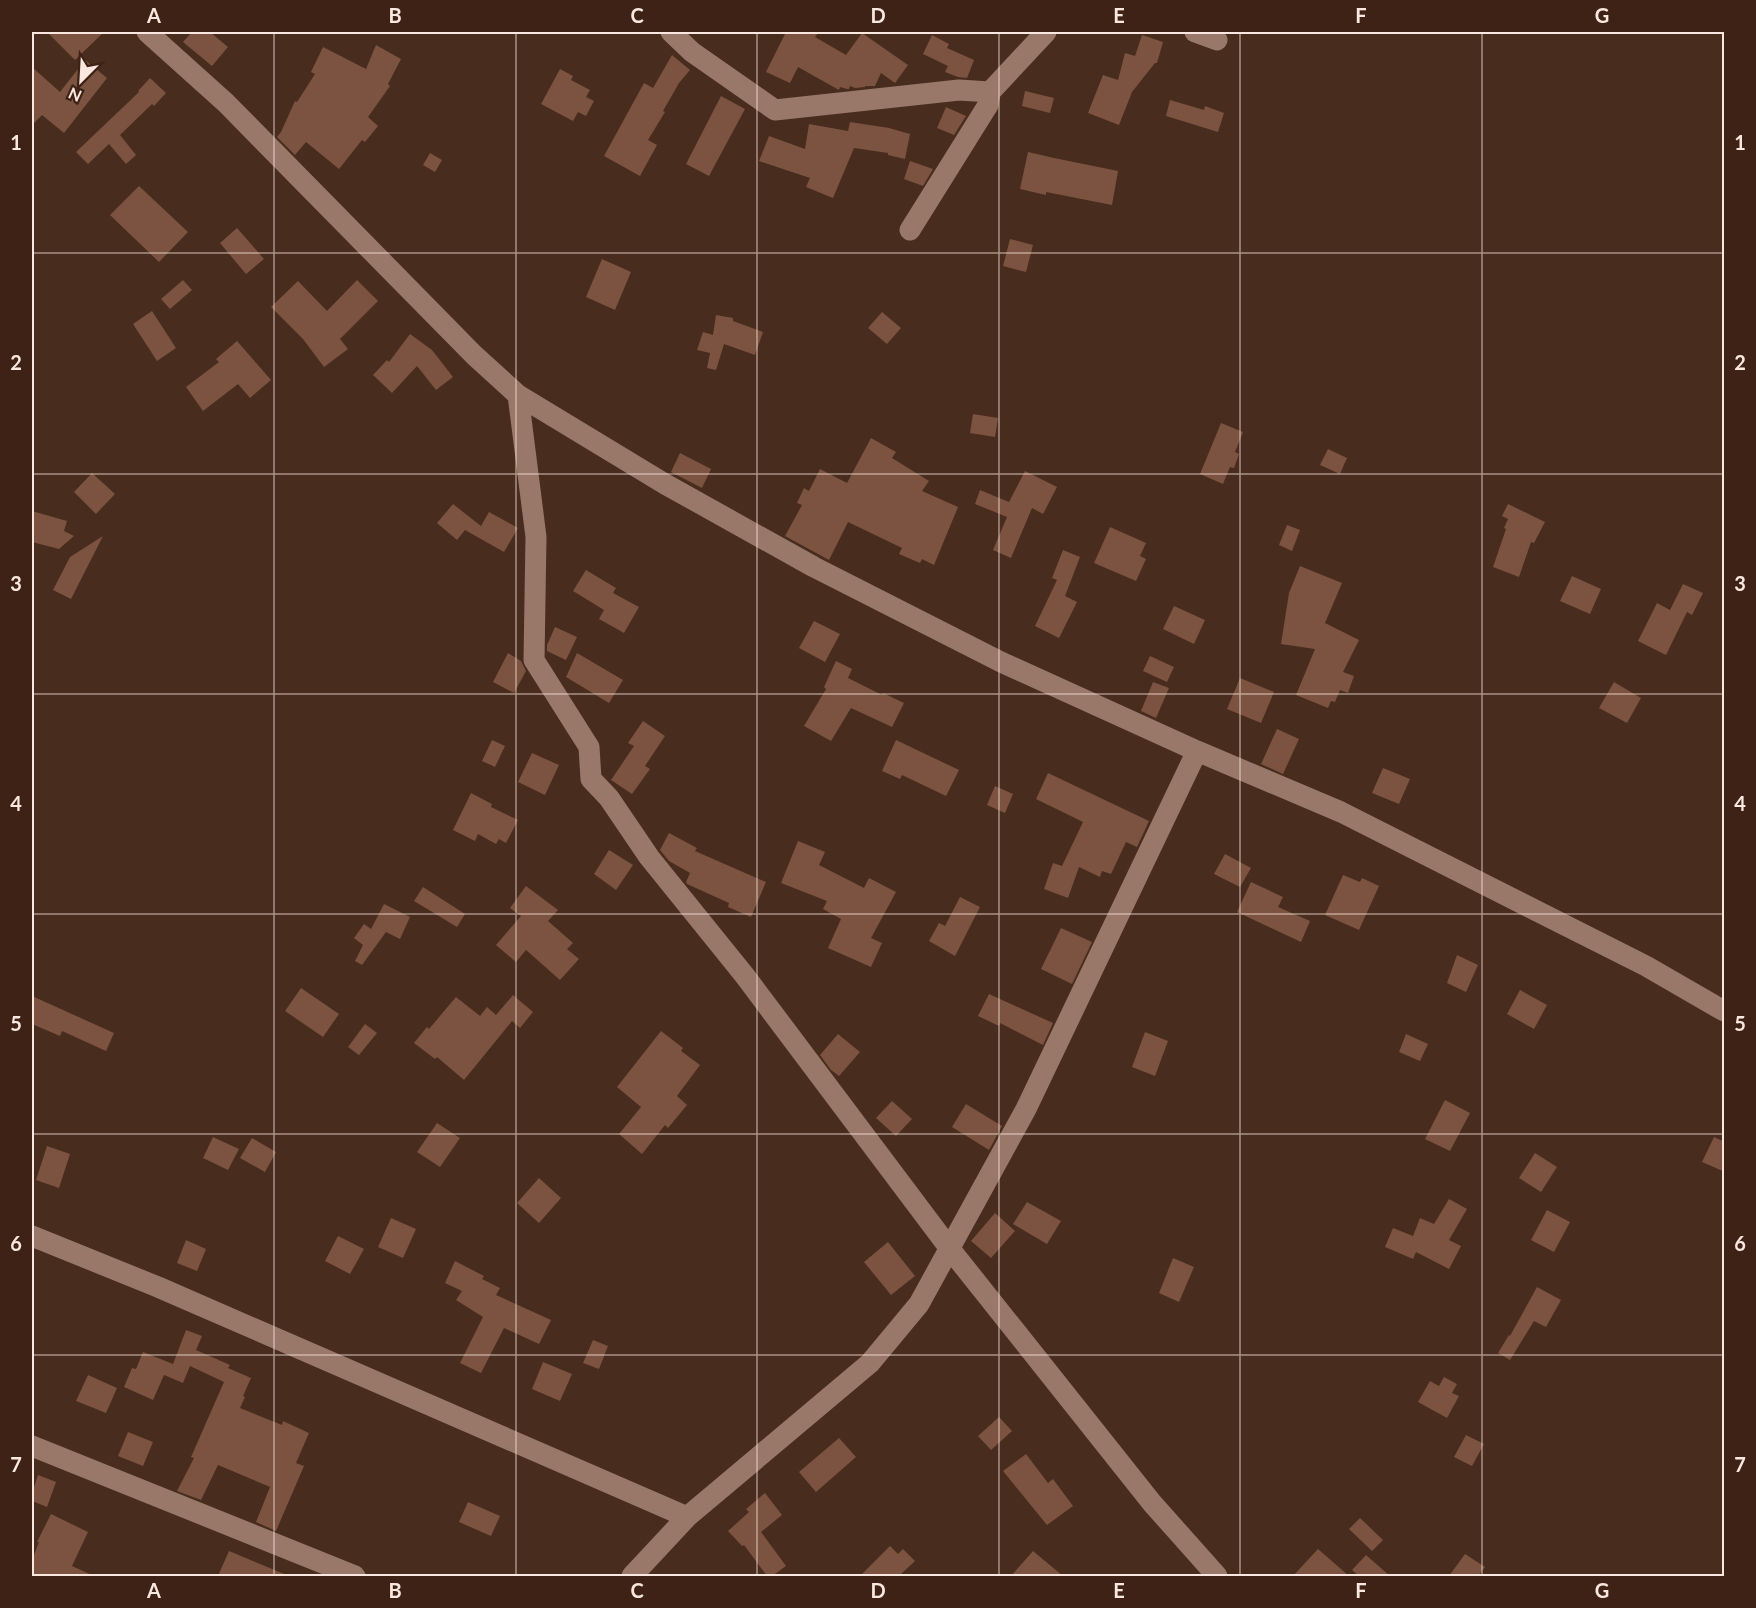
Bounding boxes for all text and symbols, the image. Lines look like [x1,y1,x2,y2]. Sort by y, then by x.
text: A [146,3,161,27]
text: B [388,3,402,27]
text: C [630,3,644,27]
text: D [870,3,886,27]
text: E [1113,3,1125,27]
text: F [1355,3,1367,27]
text: G [1595,3,1609,27]
north arrow [51,51,111,111]
text: N [65,84,84,106]
text: 1 [10,130,22,154]
text: 1 [1734,130,1746,154]
text: 2 [10,350,22,374]
text: 2 [1734,350,1746,374]
text: 3 [10,571,22,595]
text: 3 [1734,571,1746,595]
text: 4 [10,791,22,815]
text: 4 [1734,791,1746,815]
text: 5 [10,1011,22,1035]
text: 5 [1734,1011,1746,1035]
text: 6 [10,1231,22,1255]
text: 6 [1734,1231,1746,1255]
text: 7 [10,1452,22,1476]
text: 7 [1734,1452,1746,1476]
text: A [146,1578,161,1602]
text: B [388,1578,402,1602]
text: C [630,1578,644,1602]
text: D [870,1578,886,1602]
text: E [1113,1578,1125,1602]
text: F [1355,1578,1367,1602]
text: G [1595,1578,1609,1602]

